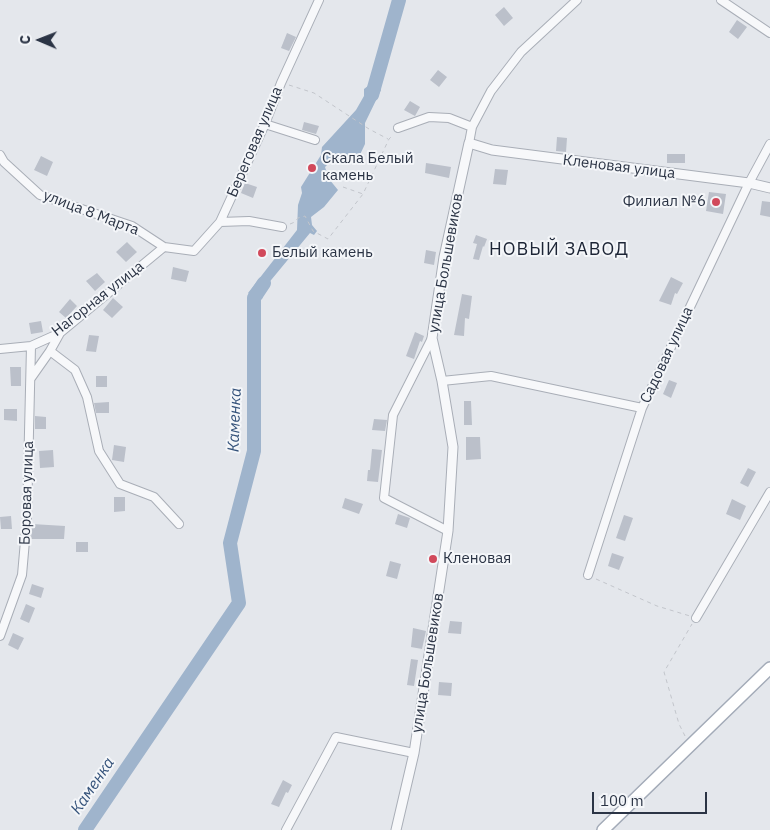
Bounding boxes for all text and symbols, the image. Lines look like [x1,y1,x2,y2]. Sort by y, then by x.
north arrow [15,15,65,65]
text: С [16,35,34,44]
street label: Береговая улица [224,84,286,200]
place label: Скала Белый камень [322,150,414,185]
street label: Кленовая улица [562,151,676,183]
marker: Скала Белый камень [306,162,318,174]
street label: улица 8 Марта [41,186,141,240]
street label: улица Большевиков [425,192,467,334]
place label: Филиал №6 [623,193,706,211]
marker: Филиал №6 [710,196,722,208]
district label: НОВЫЙ ЗАВОД [488,239,630,261]
place label: Белый камень [272,244,373,262]
marker: Белый камень [256,247,268,259]
street label: Нагорная улица [48,257,148,341]
street label: Садовая улица [637,304,697,406]
water label: Каменка [224,388,246,452]
street label: Боровая улица [16,440,38,546]
place label: Кленовая [443,550,511,568]
marker: Кленовая [427,553,439,565]
street label: улица Большевиков [408,592,448,734]
water label: Каменка [67,754,119,818]
scale bar [595,782,710,814]
text: 100 m [600,791,644,810]

